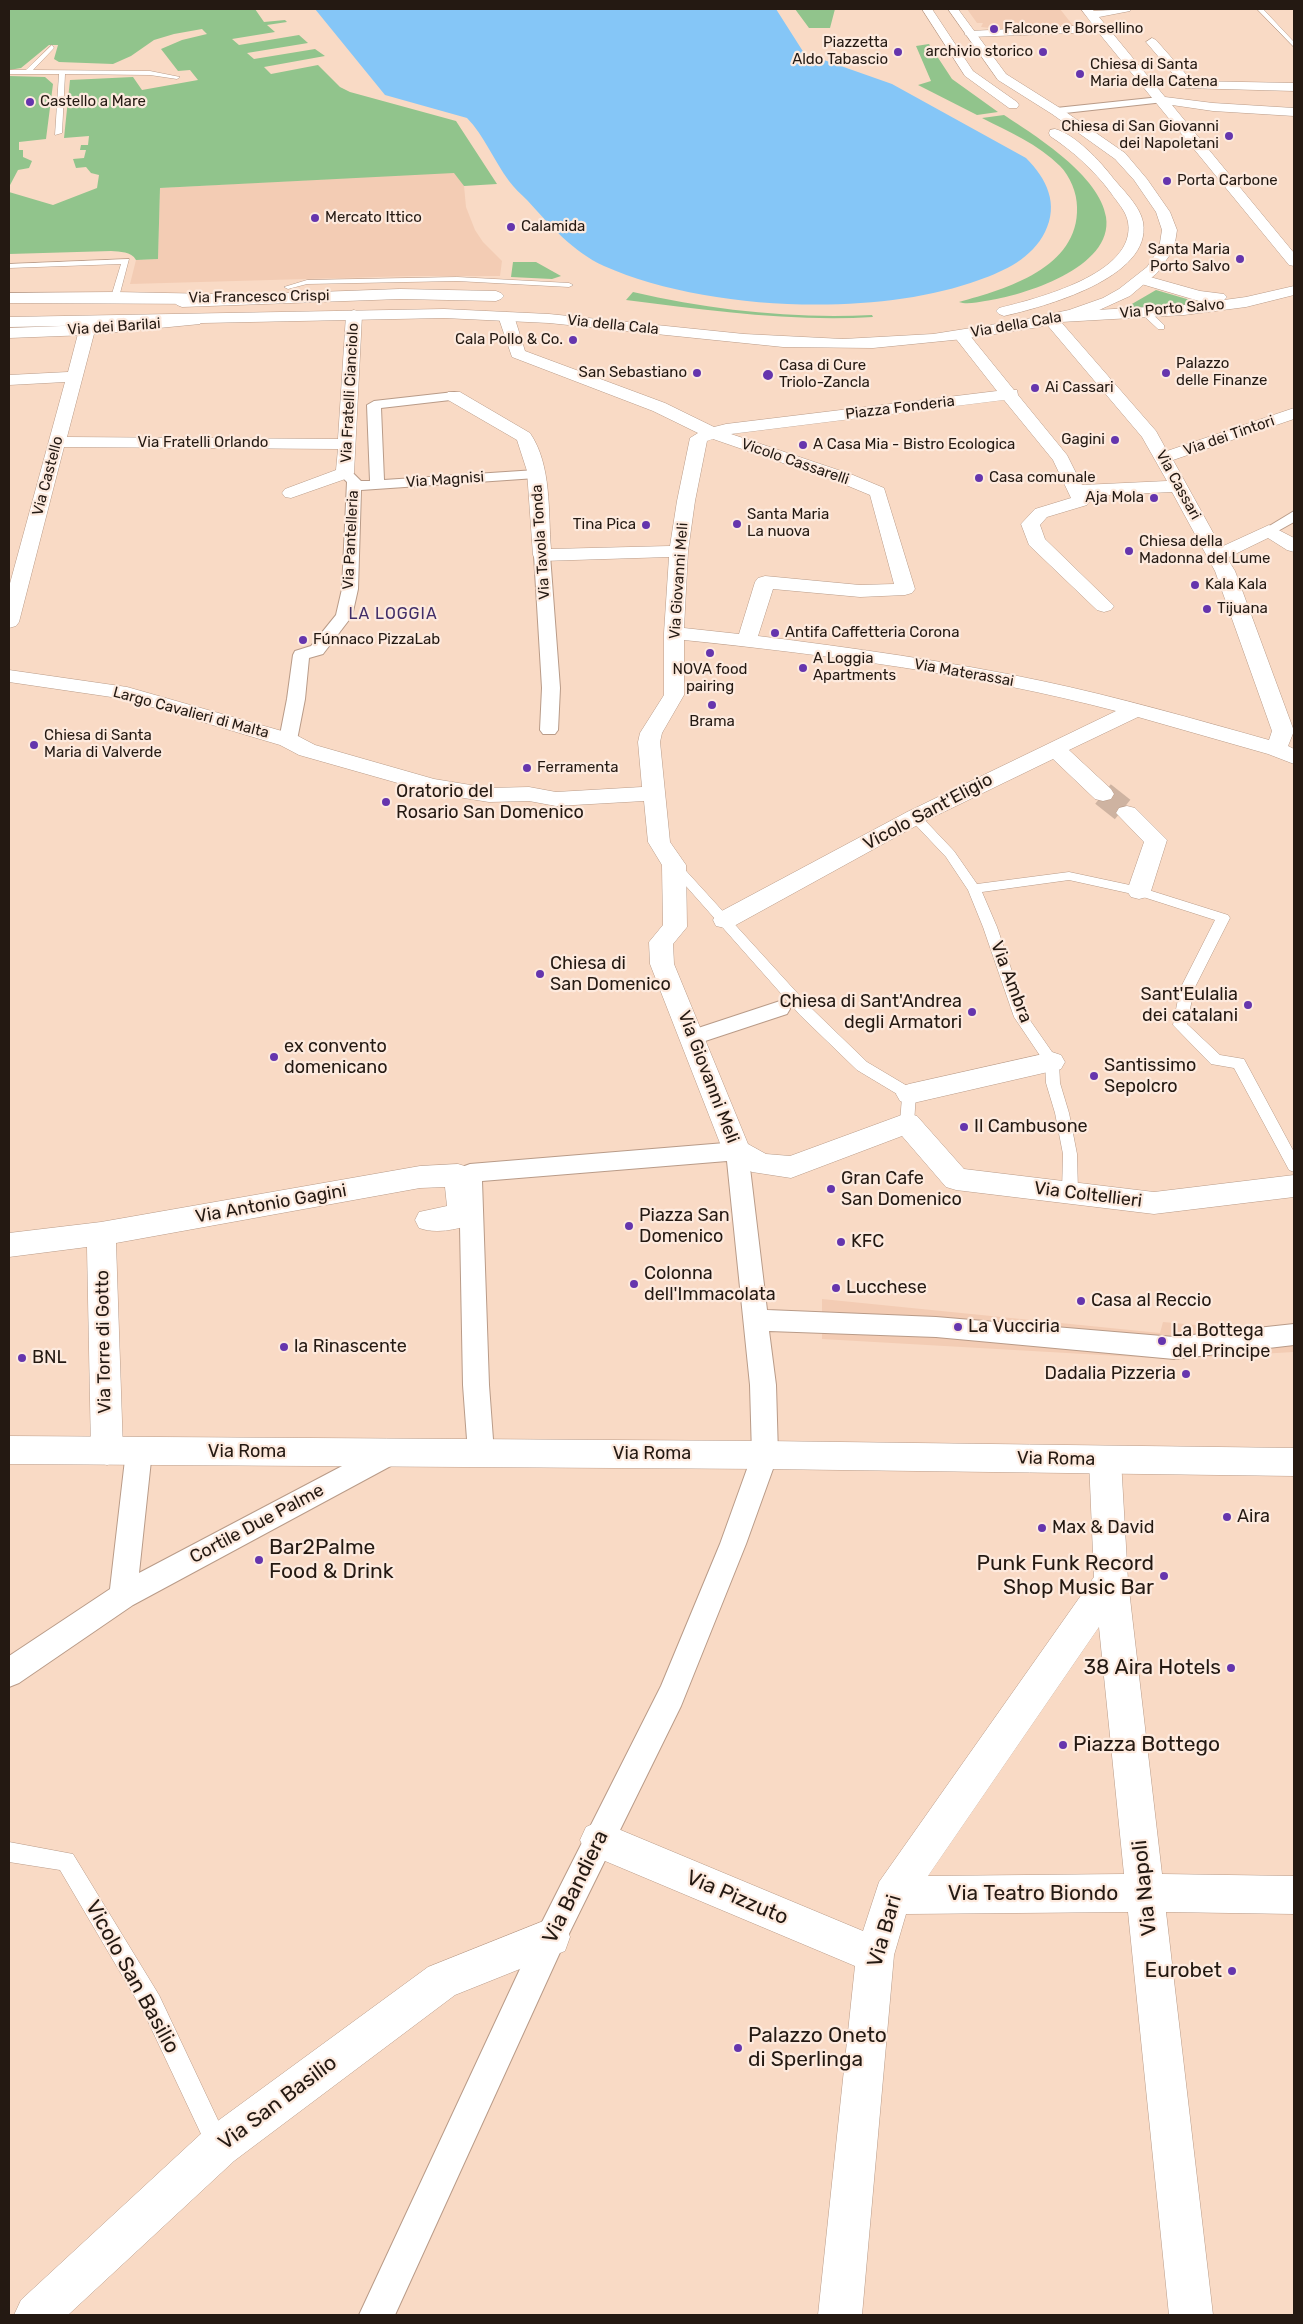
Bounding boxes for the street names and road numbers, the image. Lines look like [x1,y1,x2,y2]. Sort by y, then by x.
street label: Via Francesco Crispi [188,287,330,307]
street label: Via Porto Salvo [1119,295,1225,323]
street label: Via della Cala [969,308,1063,342]
street label: Via della Cala [566,311,660,339]
street label: Via dei Barilai [67,315,161,339]
street label: Via Fratelli Cianciolo [337,322,363,464]
street label: Piazza Fonderia [844,392,956,424]
street label: Via dei Tintori [1181,412,1277,460]
street label: Via Castello [29,434,67,518]
street label: Via Fratelli Orlando [138,434,268,452]
street label: Vicolo Cassarelli [739,435,851,489]
street label: Via Cassari [1152,447,1204,523]
street label: Via Magnisi [405,468,485,492]
street label: Via Tavola Tonda [528,484,554,600]
street label: Via Pantelleria [339,490,363,590]
street label: Via Giovanni Meli [666,522,692,640]
street label: Via Materassai [913,655,1015,691]
street label: Largo Cavalieri di Malta [111,683,271,743]
street label: Vicolo Sant'Eligio [860,769,996,855]
street label: Via Ambra [986,938,1036,1026]
street label: Via Giovanni Meli [673,1008,743,1146]
street label: Via Coltellieri [1033,1178,1143,1212]
street label: Via Antonio Gagini [194,1180,348,1228]
street label: Via Torre di Gotto [92,1270,116,1414]
street label: Via Roma [208,1441,286,1463]
street label: Via Roma [613,1443,691,1465]
street label: Via Roma [1017,1448,1095,1470]
street label: Cortile Due Palme [186,1480,328,1568]
street label: Via Bandiera [538,1826,614,1948]
street label: Via Napoli [1127,1839,1163,1937]
street label: Via Pizzuto [682,1865,792,1931]
street label: Via Teatro Biondo [948,1881,1118,1907]
street label: Via Bari [863,1892,907,1970]
street label: Vicolo San Basilio [80,1896,184,2058]
street label: Via San Basilio [214,2050,342,2156]

